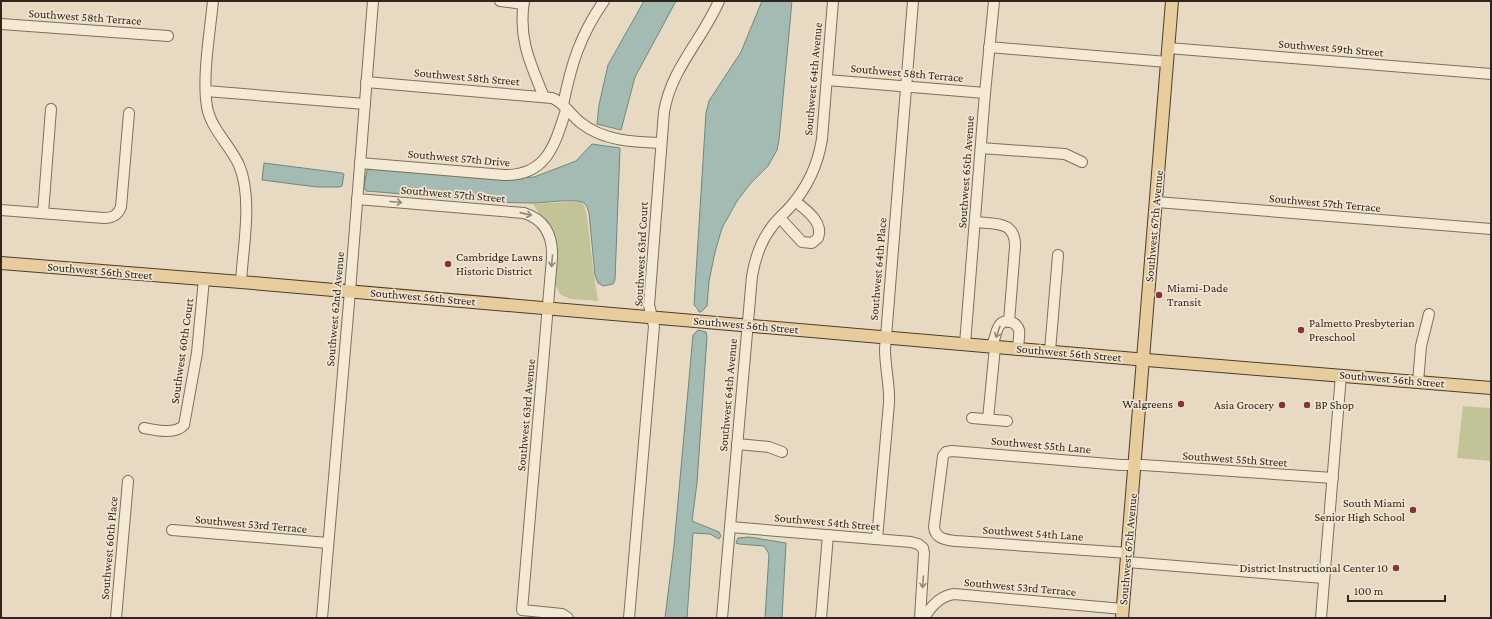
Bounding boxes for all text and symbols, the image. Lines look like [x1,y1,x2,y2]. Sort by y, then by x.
street label: Southwest 58th Terrace [28,6,142,28]
street label: Southwest 64th Avenue [801,22,825,136]
street label: Southwest 59th Street [1278,36,1385,60]
street label: Southwest 58th Terrace [850,61,964,85]
street label: Southwest 58th Street [414,65,521,89]
street label: Southwest 65th Avenue [955,115,977,229]
street label: Southwest 57th Drive [407,147,511,169]
street label: Southwest 67th Avenue [1142,169,1166,283]
street label: Southwest 57th Street [400,182,507,206]
street label: Southwest 57th Terrace [1269,191,1381,215]
one-way arrow [389,199,402,206]
street label: Southwest 63rd Court [631,200,651,307]
one-way arrow [519,211,532,219]
street label: Southwest 64th Place [867,217,889,321]
place label: Cambridge Lawns Historic District [456,250,543,278]
street label: Southwest 62nd Avenue [323,251,347,367]
one-way arrow [548,254,556,267]
street label: Southwest 56th Street [47,259,154,283]
marker: Cambridge Lawns Historic District [443,259,453,269]
place label: Miami-Dade Transit [1167,281,1228,309]
street label: Southwest 56th Street [370,285,477,309]
marker: Miami-Dade Transit [1154,290,1164,300]
street label: Southwest 60th Court [168,296,196,405]
street label: Southwest 56th Street [693,313,800,337]
place label: Palmetto Presbyterian Preschool [1309,316,1415,344]
one-way arrow [994,325,1001,338]
marker: Palmetto Presbyterian Preschool [1296,325,1306,335]
street label: Southwest 64th Avenue [716,338,740,452]
street label: Southwest 56th Street [1016,341,1123,365]
street label: Southwest 63rd Avenue [514,358,538,472]
street label: Southwest 56th Street [1339,367,1446,391]
place label: Walgreens [1122,397,1173,411]
place label: Asia Grocery [1214,398,1274,412]
place label: BP Shop [1315,398,1354,412]
marker: Walgreens [1176,399,1186,409]
marker: Asia Grocery [1277,400,1287,410]
marker: BP Shop [1302,400,1312,410]
street label: Southwest 55th Lane [990,434,1092,456]
street label: Southwest 55th Street [1182,448,1289,470]
street label: Southwest 67th Avenue [1116,492,1140,606]
street label: Southwest 60th Place [98,496,120,600]
place label: South Miami Senior High School [1315,496,1405,524]
marker: South Miami Senior High School [1408,505,1418,515]
street label: Southwest 54th Street [774,510,881,534]
street label: Southwest 53rd Terrace [194,512,308,536]
street label: Southwest 54th Lane [982,522,1084,544]
place label: District Instructional Center 10 [1240,561,1388,575]
marker: District Instructional Center 10 [1391,563,1401,573]
one-way arrow [919,575,926,588]
street label: Southwest 53rd Terrace [963,575,1077,599]
scale bar [1348,577,1445,603]
text: 100 m [1354,584,1384,598]

